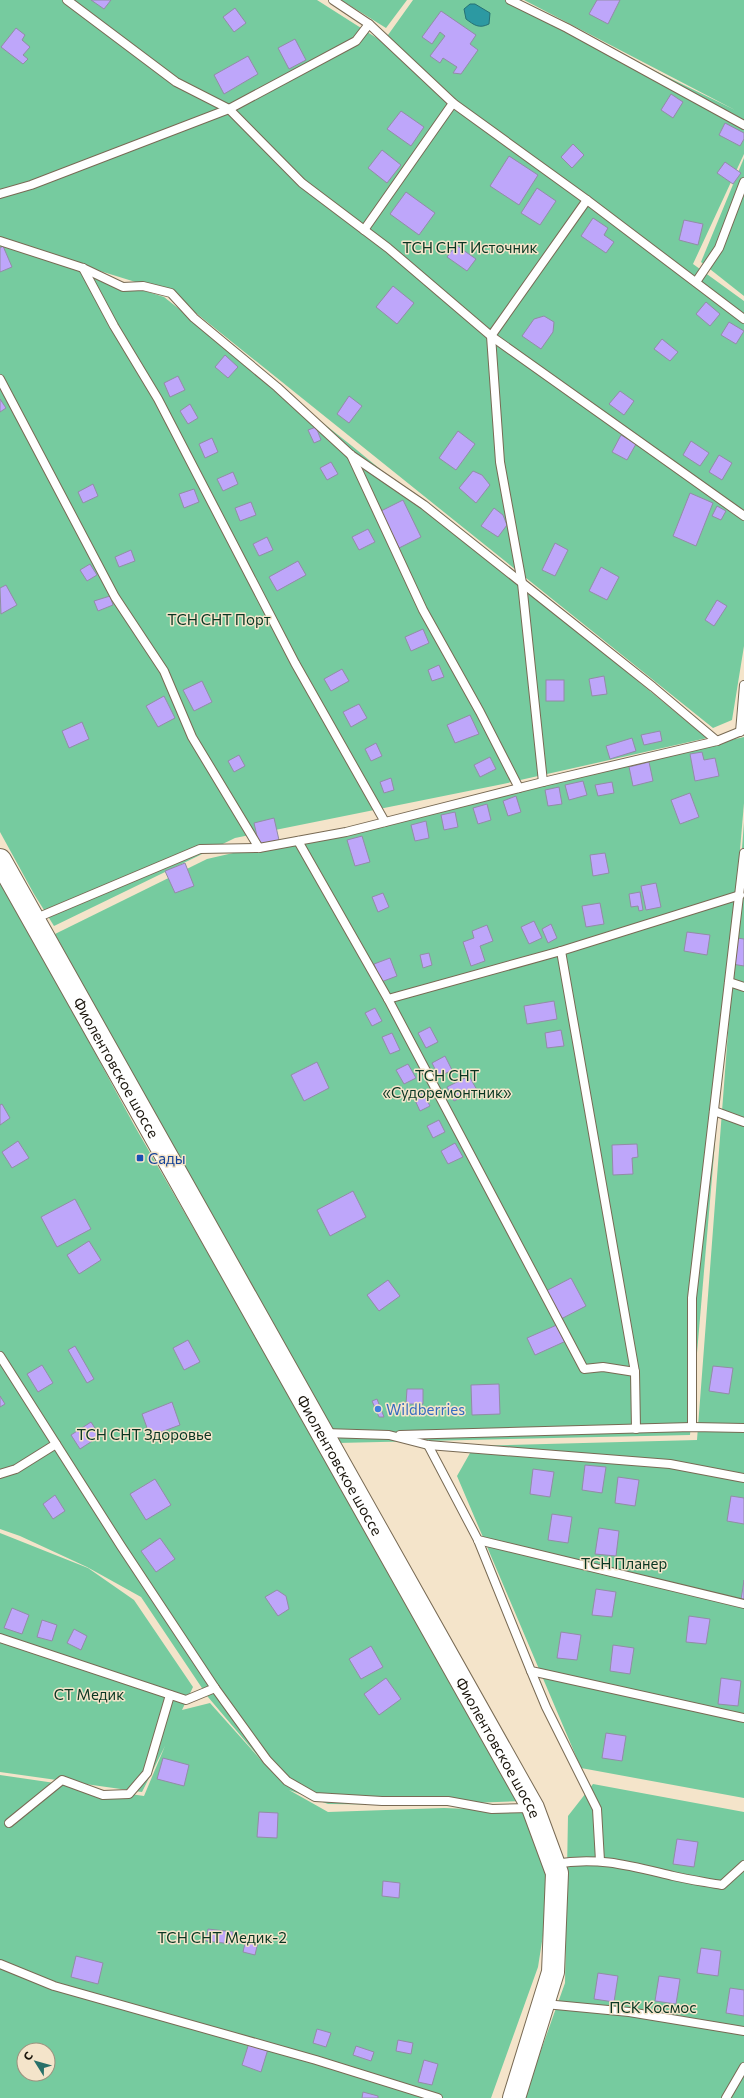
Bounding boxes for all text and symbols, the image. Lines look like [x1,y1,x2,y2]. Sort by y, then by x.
park label: ТСН СНТ Источник [402,238,538,256]
park label: ТСН СНТ Порт [167,610,271,628]
street label: Фиолентовское шоссе [70,994,163,1141]
park label: ТСН СНТ «Судоремонтник» [382,1066,512,1101]
place label: Сады [148,1149,186,1167]
marker: Сады [135,1153,145,1163]
street label: Фиолентовское шоссе [293,1391,387,1538]
place label: Wildberries [386,1400,465,1418]
marker: Wildberries [373,1404,383,1414]
park label: ТСН СНТ Здоровье [76,1425,212,1443]
park label: ТСН Планер [581,1554,667,1572]
street label: Фиолентовское шоссе [452,1674,545,1820]
park label: СТ Медик [54,1685,124,1703]
park label: ТСН СНТ Медик-2 [157,1928,287,1946]
park label: ПСК Космос [609,1998,697,2016]
north arrow [16,2042,56,2082]
text: С [20,2048,35,2063]

